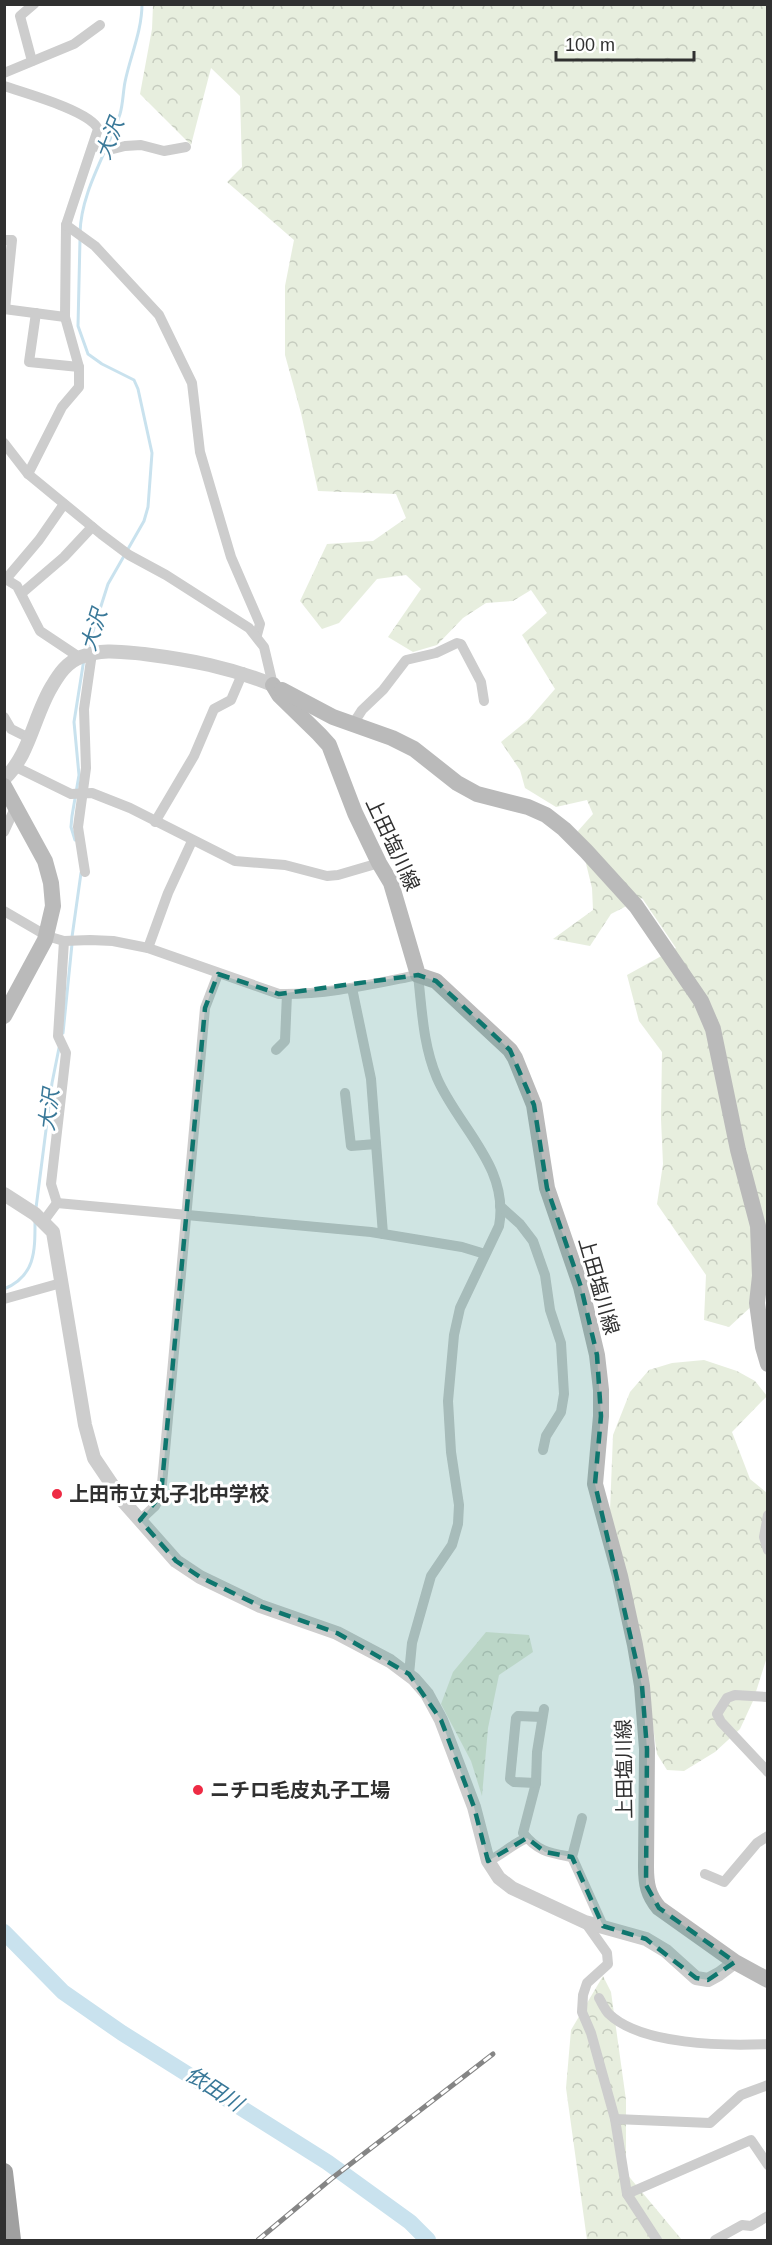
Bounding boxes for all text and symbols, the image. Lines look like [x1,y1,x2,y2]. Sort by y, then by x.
scale bar [556,24,694,62]
text: 100 m [565,35,615,55]
water label: 大沢 [91,112,129,163]
water label: 大沢 [76,604,112,653]
street label: 上田塩川線 [362,794,424,894]
water label: 大沢 [35,1085,63,1132]
street label: 上田塩川線 [575,1235,623,1337]
place label: 上田市立丸子北中学校 [69,1483,269,1505]
marker: 上田市立丸子北中学校 [50,1487,64,1501]
street label: 上田塩川線 [612,1719,636,1819]
place label: ニチロ毛皮丸子工場 [210,1779,390,1801]
marker: ニチロ毛皮丸子工場 [191,1783,205,1797]
water label: 依田川 [182,2062,249,2116]

